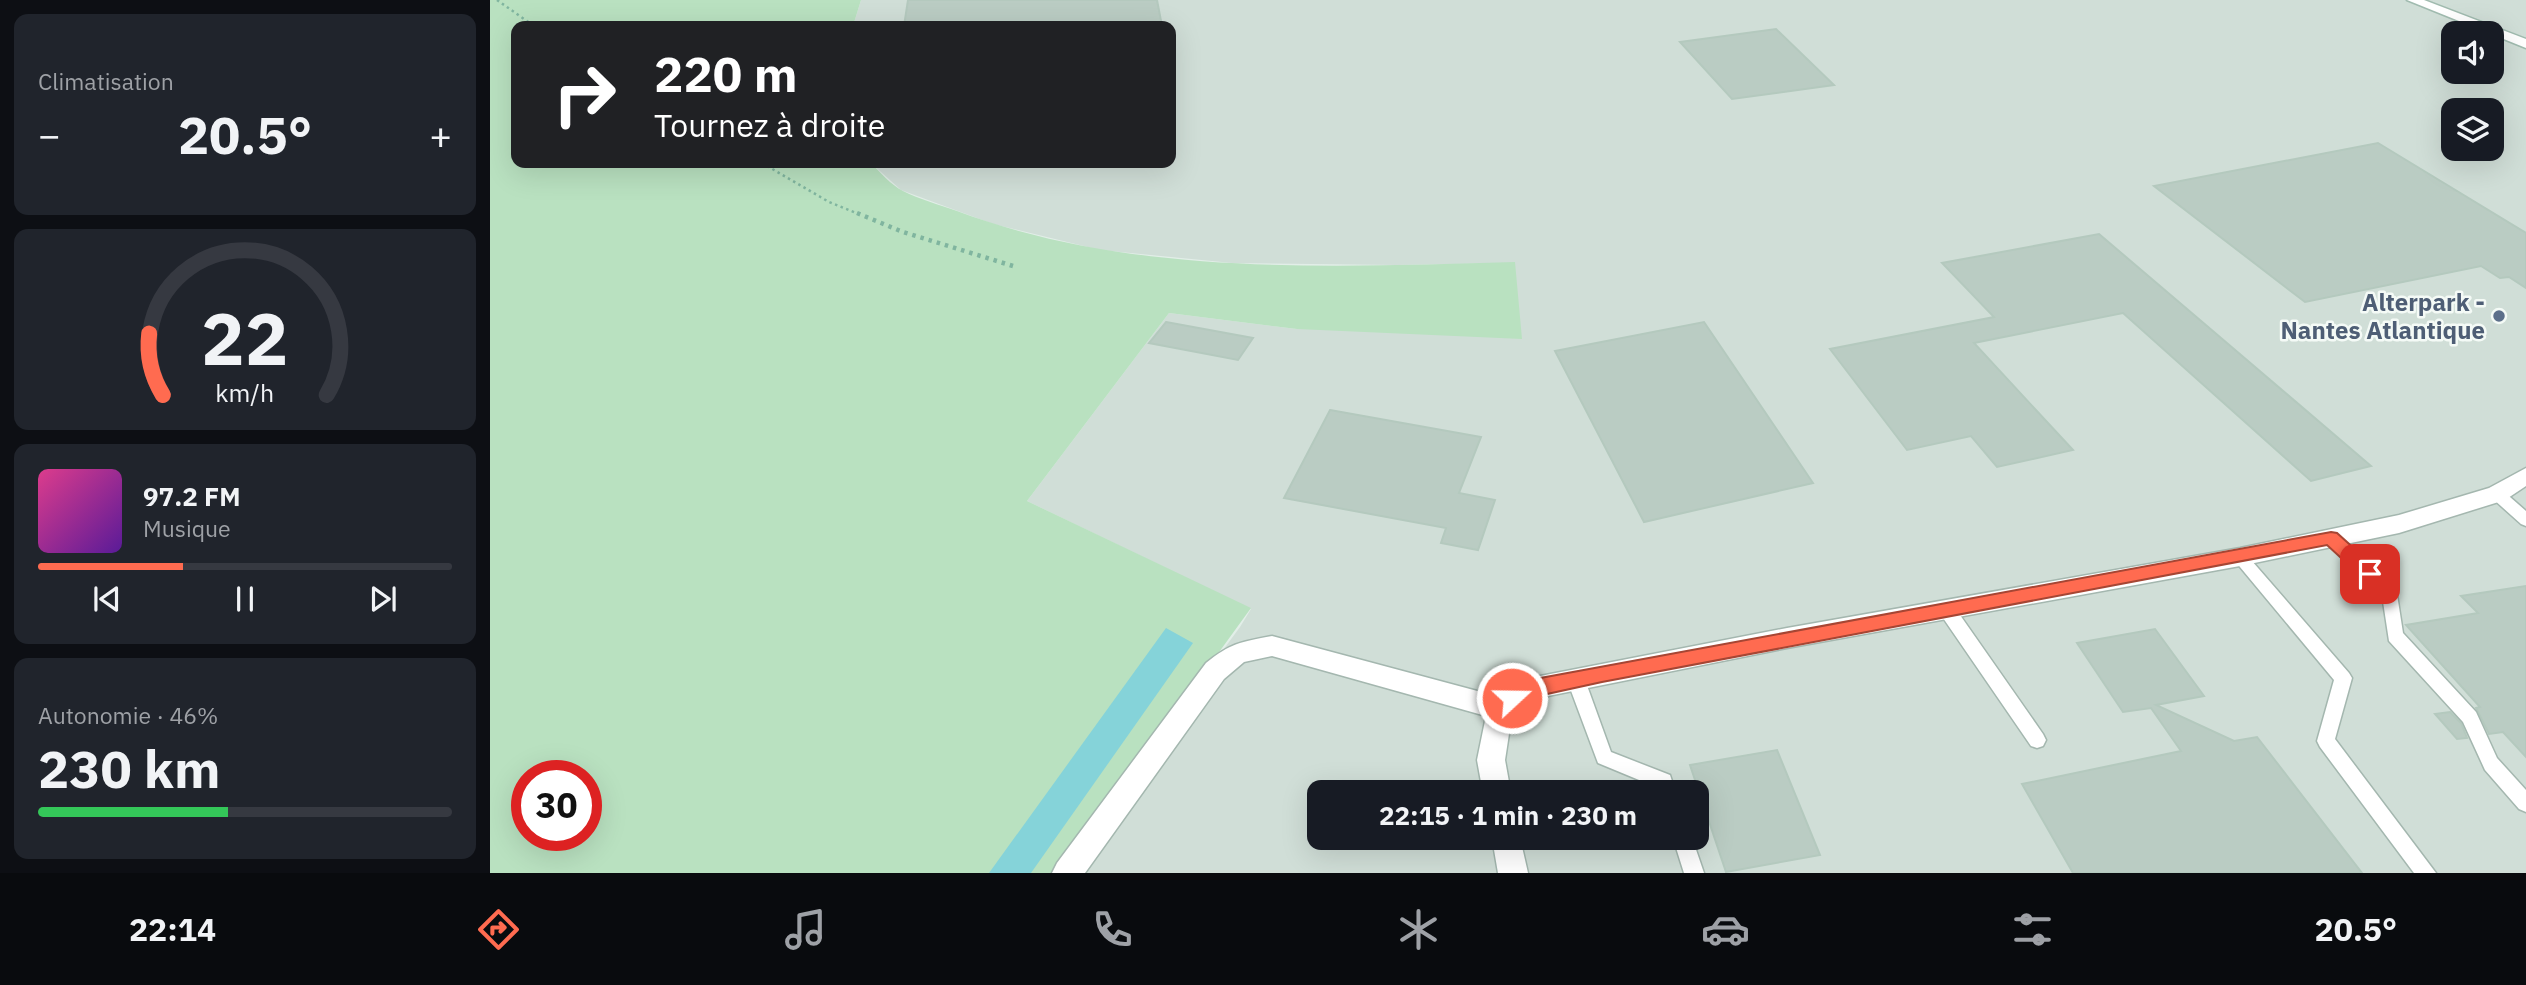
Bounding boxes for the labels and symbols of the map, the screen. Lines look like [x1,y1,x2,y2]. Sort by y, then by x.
place label: Alterpark - Nantes Atlantique [2280,286,2485,346]
marker: Alterpark - Nantes Atlantique [2491,308,2507,324]
pin [2340,544,2400,604]
position arrow [1475,661,1549,735]
speed limit sign: 30 [511,760,602,851]

